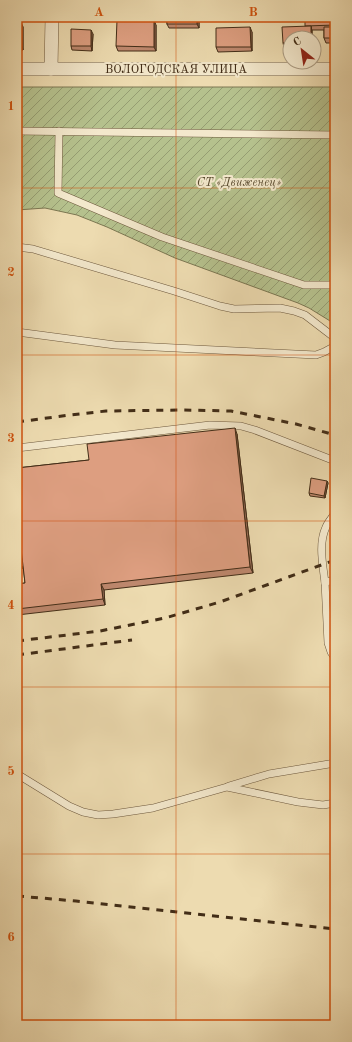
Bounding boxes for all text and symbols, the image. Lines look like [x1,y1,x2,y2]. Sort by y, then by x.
text: A [94,6,104,19]
text: B [248,6,258,19]
north arrow [282,30,322,70]
text: С [292,36,304,49]
street label: ВОЛОГОДСКАЯ УЛИЦА [105,64,247,76]
text: 1 [7,100,15,113]
park label: СТ «Движенец» [197,177,281,189]
text: 2 [7,266,15,279]
text: 3 [7,432,15,445]
text: 4 [7,599,15,612]
text: 5 [7,765,15,778]
text: 6 [7,931,15,944]

